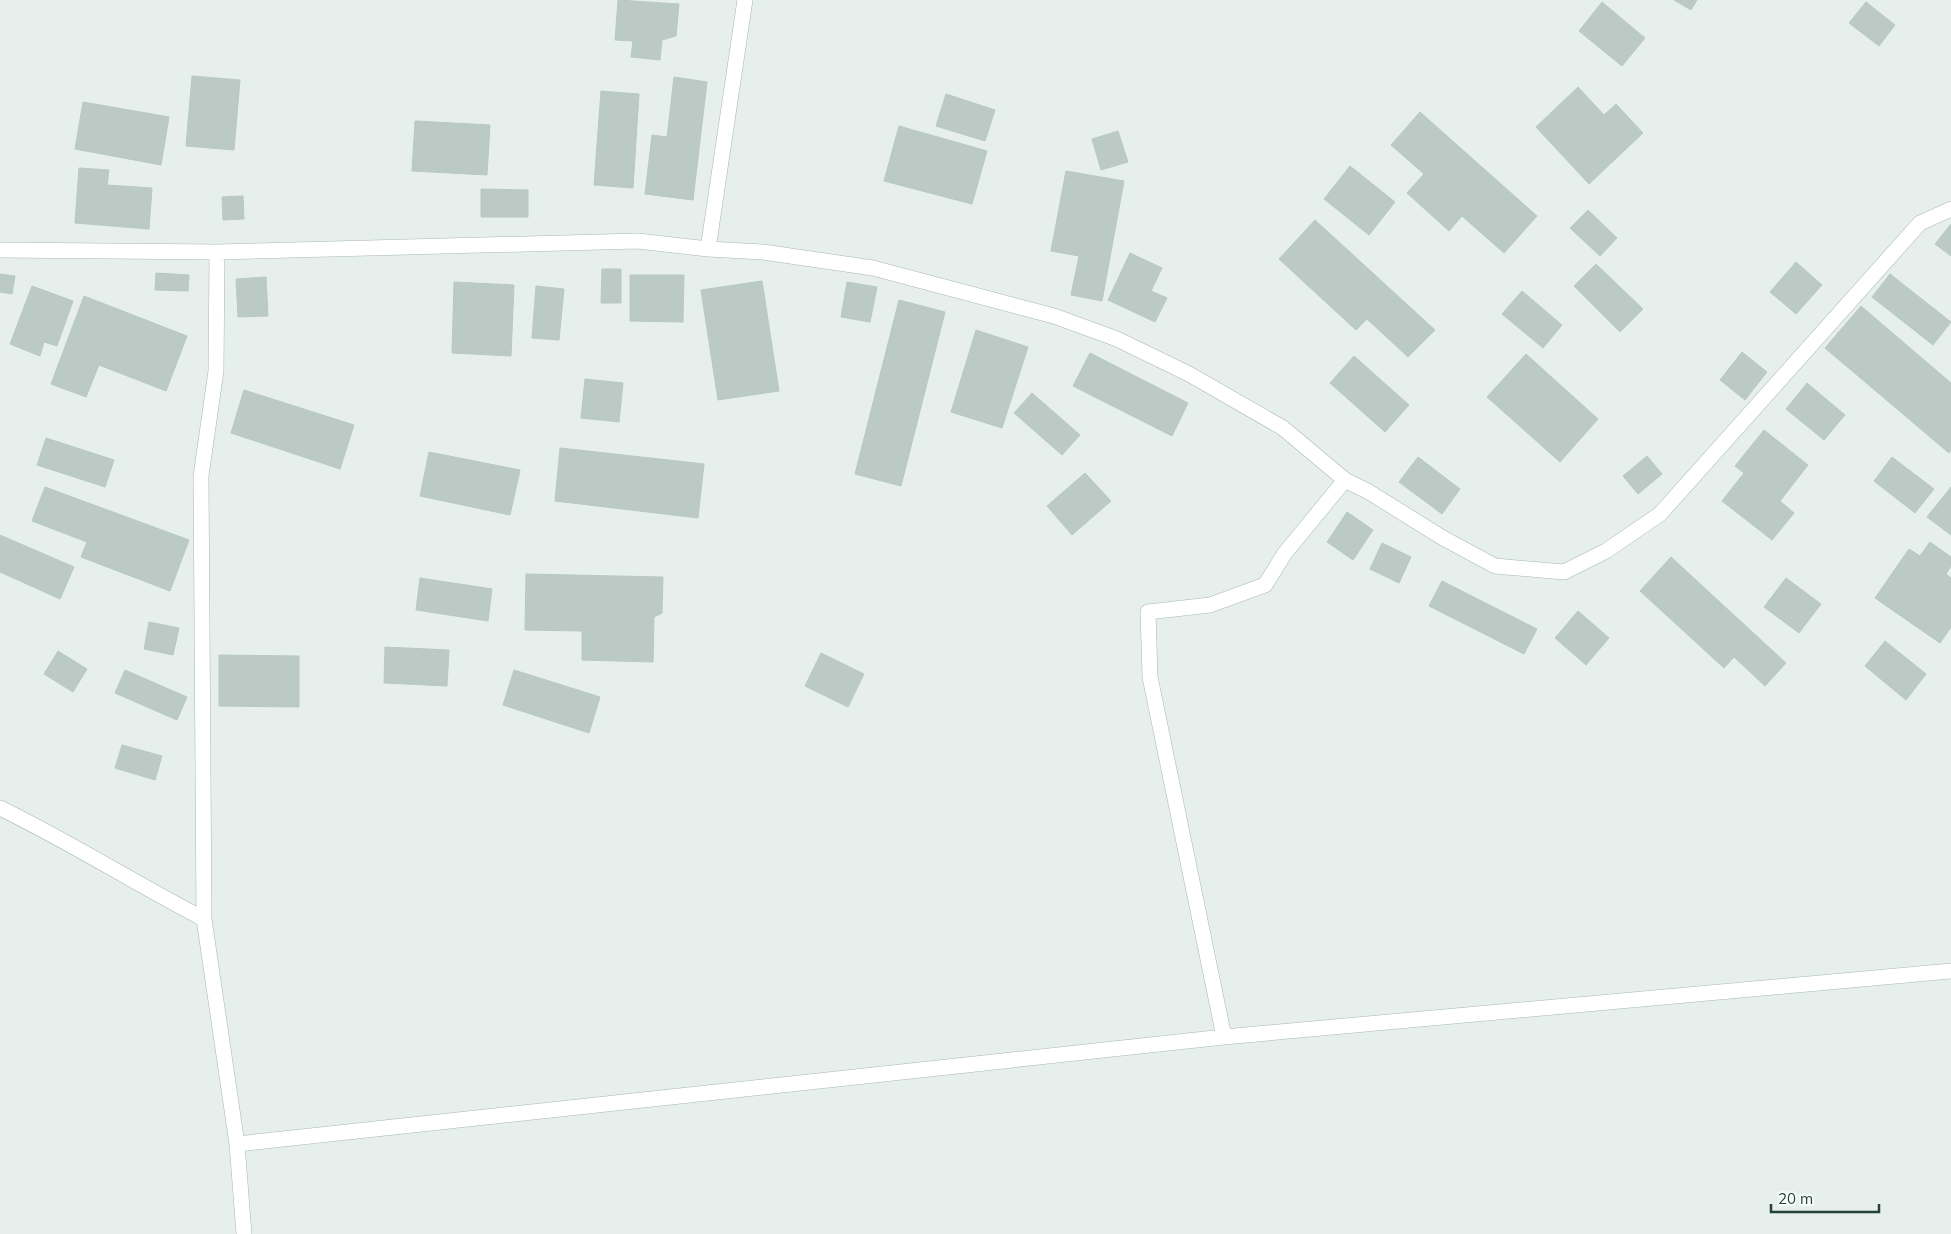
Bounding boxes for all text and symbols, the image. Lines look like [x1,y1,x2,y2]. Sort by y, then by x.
scale bar [1771,1182,1878,1214]
text: 20 m [1778,1189,1813,1208]

